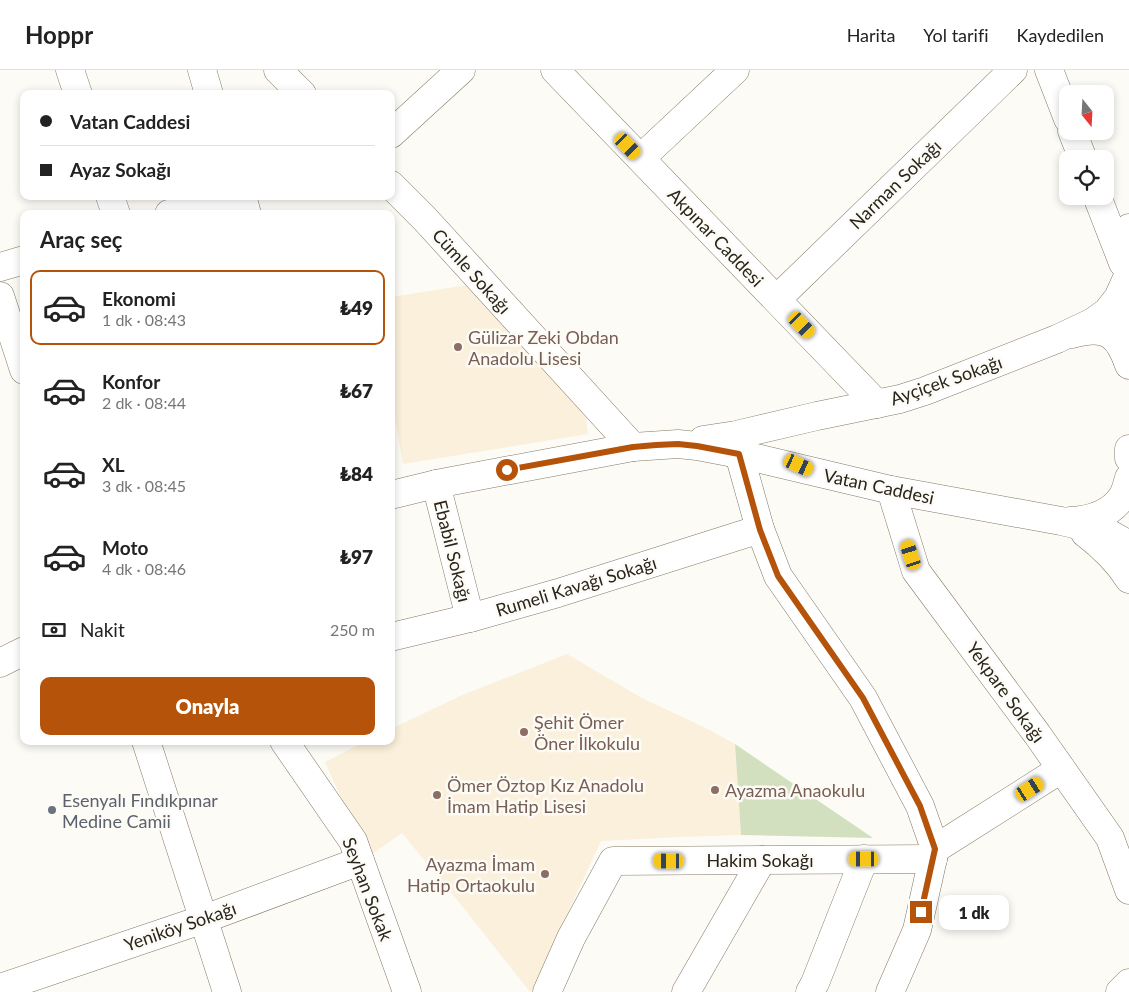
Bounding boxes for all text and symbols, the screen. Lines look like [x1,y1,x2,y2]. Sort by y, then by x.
text: Hoppr [25,20,93,49]
text: Harita [847,24,895,46]
text: Yol tarifi [923,24,989,46]
text: Kaydedilen [1017,24,1104,46]
north arrow [1059,85,1114,140]
map controls [1059,85,1114,205]
text: Vatan Caddesi [70,110,190,133]
car [612,130,643,162]
street label: Narman Sokağı [845,135,945,233]
button: locate [1059,150,1114,205]
text: Ayaz Sokağı [70,158,171,181]
street label: Akpınar Caddesi [664,183,768,291]
street label: Cümle Sokağı [428,224,516,318]
text: Araç seç [40,226,123,253]
icon: car [42,285,87,330]
text: Ekonomi [102,287,176,310]
text: ₺49 [340,296,373,319]
car [786,309,817,341]
text: 1 dk · 08:43 [102,310,186,329]
place label: Gülizar Zeki Obdan Anadolu Lisesi [468,326,619,369]
marker: Gülizar Zeki Obdan Anadolu Lisesi [452,341,464,353]
street label: Ayçiçek Sokağı [887,351,1005,409]
icon: car [42,368,87,413]
text: Konfor [102,370,160,393]
text: ₺67 [340,379,373,402]
text: 2 dk · 08:44 [102,393,186,412]
icon: car [42,451,87,496]
car [782,452,815,478]
text: XL [102,453,125,476]
route start [496,459,518,481]
text: ₺84 [340,462,373,485]
street label: Vatan Caddesi [822,464,936,508]
text: 3 dk · 08:45 [102,476,186,495]
street label: Ebabil Sokağı [430,498,476,604]
icon: car [42,534,87,579]
text: Moto [102,536,148,559]
car [899,538,922,572]
text: ₺97 [340,545,373,568]
street label: Rumeli Kavağı Sokağı [493,551,659,621]
text: 4 dk · 08:46 [102,559,186,578]
icon: cash [40,616,68,644]
text: Nakit [80,618,125,641]
text: 250 m [330,620,375,639]
street label: Yekpare Sokağı [962,637,1050,747]
button: Onayla [40,677,375,735]
place label: Şehit Ömer Öner İlkokulu [534,711,640,754]
marker: Şehit Ömer Öner İlkokulu [518,726,530,738]
place label: Ömer Öztop Kız Anadolu İmam Hatip Lisesi [447,774,644,817]
car [1013,775,1046,803]
place label: Ayazma Anaokulu [725,779,865,801]
marker: Ayazma Anaokulu [709,784,721,796]
place label: Esenyalı Fındıkpınar Medine Camii [62,789,218,832]
marker: Ömer Öztop Kız Anadolu İmam Hatip Lisesi [431,789,443,801]
marker: Esenyalı Fındıkpınar Medine Camii [46,804,58,816]
street label: Seyhan Sokak [338,834,398,945]
street label: Hakim Sokağı [707,849,814,871]
car [849,852,879,867]
place label: Ayazma İmam Hatip Ortaokulu [407,853,535,896]
car [654,854,684,869]
marker: Ayazma İmam Hatip Ortaokulu [539,868,551,880]
callout: 1 dk [938,894,1008,930]
street label: Yeniköy Sokağı [121,897,239,955]
route end [910,901,932,923]
text: 1 dk [958,903,990,922]

